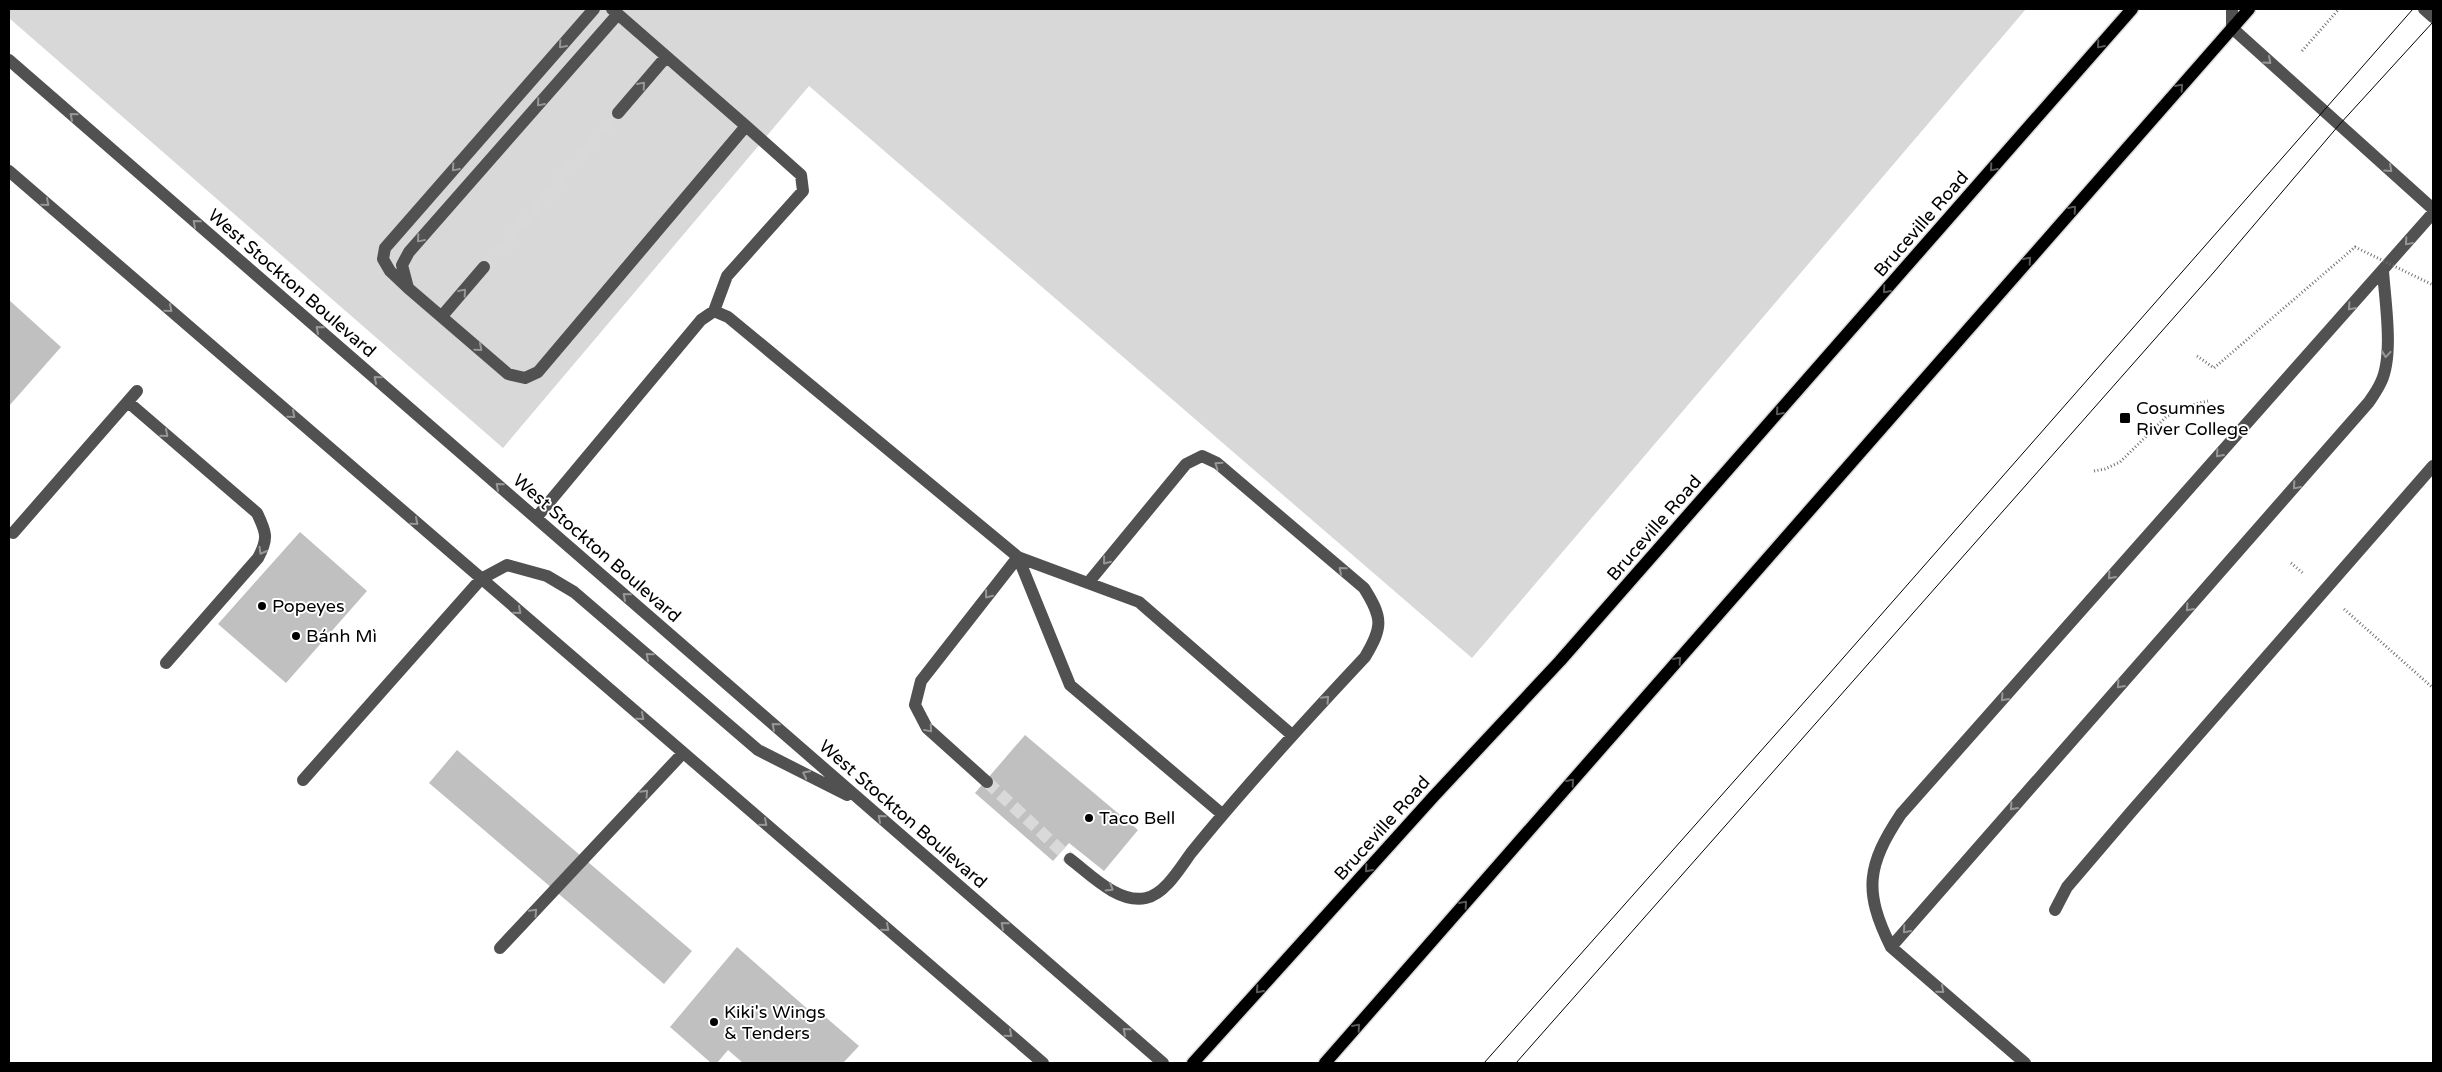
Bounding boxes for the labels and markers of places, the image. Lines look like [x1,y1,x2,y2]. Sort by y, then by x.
place label: Cosumnes River College [2136,397,2248,440]
marker: Cosumnes River College [2118,411,2132,425]
place label: Popeyes [272,595,345,617]
marker: Popeyes [256,600,268,612]
place label: Bánh Mì [306,625,377,647]
marker: Bánh Mì [290,630,302,642]
place label: Taco Bell [1099,807,1175,829]
marker: Taco Bell [1083,812,1095,824]
place label: Kiki's Wings & Tenders [724,1001,826,1044]
marker: Kiki's Wings & Tenders [708,1016,720,1028]

